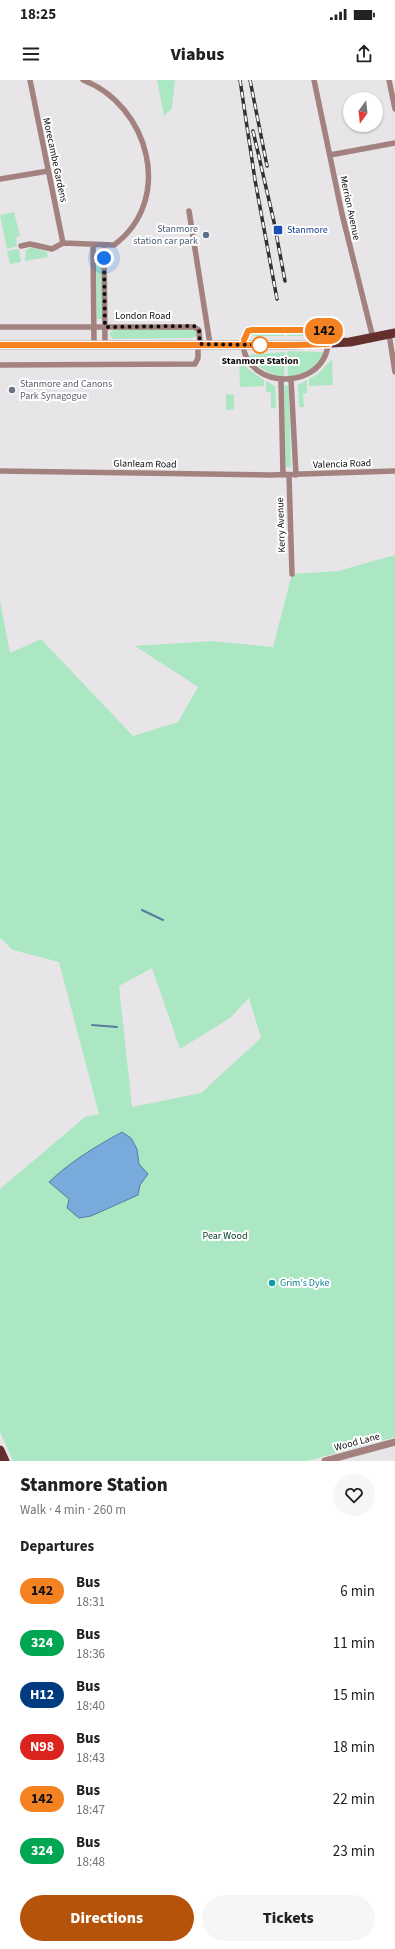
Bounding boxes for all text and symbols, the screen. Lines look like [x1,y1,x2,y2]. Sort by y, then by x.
text: 18:25 [20,4,56,25]
text: Viabus [171,42,224,67]
icon: menu [20,43,42,65]
icon: share [353,43,375,65]
north arrow [343,92,383,132]
map controls [343,92,383,132]
street label: Morecambe Gardens [39,116,71,204]
street label: Merrion Avenue [336,175,364,241]
place label: Stanmore station car park [133,222,198,248]
place label: Stanmore [287,223,328,237]
marker: Stanmore [272,224,284,236]
marker: Stanmore station car park [201,230,211,240]
your location [94,248,114,268]
street label: London Road [115,309,171,323]
line badge: 142 [301,318,347,344]
text: 142 [313,321,335,341]
marker: Stanmore Station [251,336,269,354]
place label: Stanmore Station [222,354,299,368]
place label: Stanmore and Canons Park Synagogue [20,377,112,403]
marker: Stanmore and Canons Park Synagogue [7,385,17,395]
street label: Glanleam Road [113,456,177,472]
street label: Valencia Road [313,456,371,472]
street label: Kerry Avenue [273,497,289,553]
park label: Pear Wood [202,1229,248,1243]
place label: Grim's Dyke [280,1276,329,1290]
marker: Grim's Dyke [267,1278,277,1288]
street label: Wood Lane [333,1429,381,1455]
text: Stanmore Station [20,1472,168,1499]
button: heart [333,1474,375,1516]
text: Walk · 4 min · 260 m [20,1501,126,1519]
text: Departures [20,1536,94,1557]
text: Bus [76,1572,100,1593]
text: 142 [31,1581,53,1601]
text: 6 min [340,1581,375,1602]
text: 18:31 [76,1593,105,1611]
text: Bus [76,1624,100,1645]
text: 324 [31,1633,53,1653]
text: 11 min [333,1633,375,1654]
text: 18:36 [76,1645,105,1663]
text: Bus [76,1676,100,1697]
text: H12 [30,1685,54,1705]
text: 15 min [333,1685,375,1706]
text: 18:40 [76,1697,105,1715]
text: Bus [76,1728,100,1749]
text: N98 [30,1737,54,1757]
text: 18 min [333,1737,375,1758]
text: 18:43 [76,1749,105,1767]
text: Bus [76,1780,100,1801]
text: 142 [31,1789,53,1809]
text: 22 min [333,1789,375,1810]
text: 18:47 [76,1801,105,1819]
text: Bus [76,1832,100,1853]
text: 324 [31,1841,53,1861]
text: 23 min [333,1841,375,1862]
text: 18:48 [76,1853,105,1871]
button: Directions [20,1895,194,1941]
button: Tickets [202,1895,375,1941]

